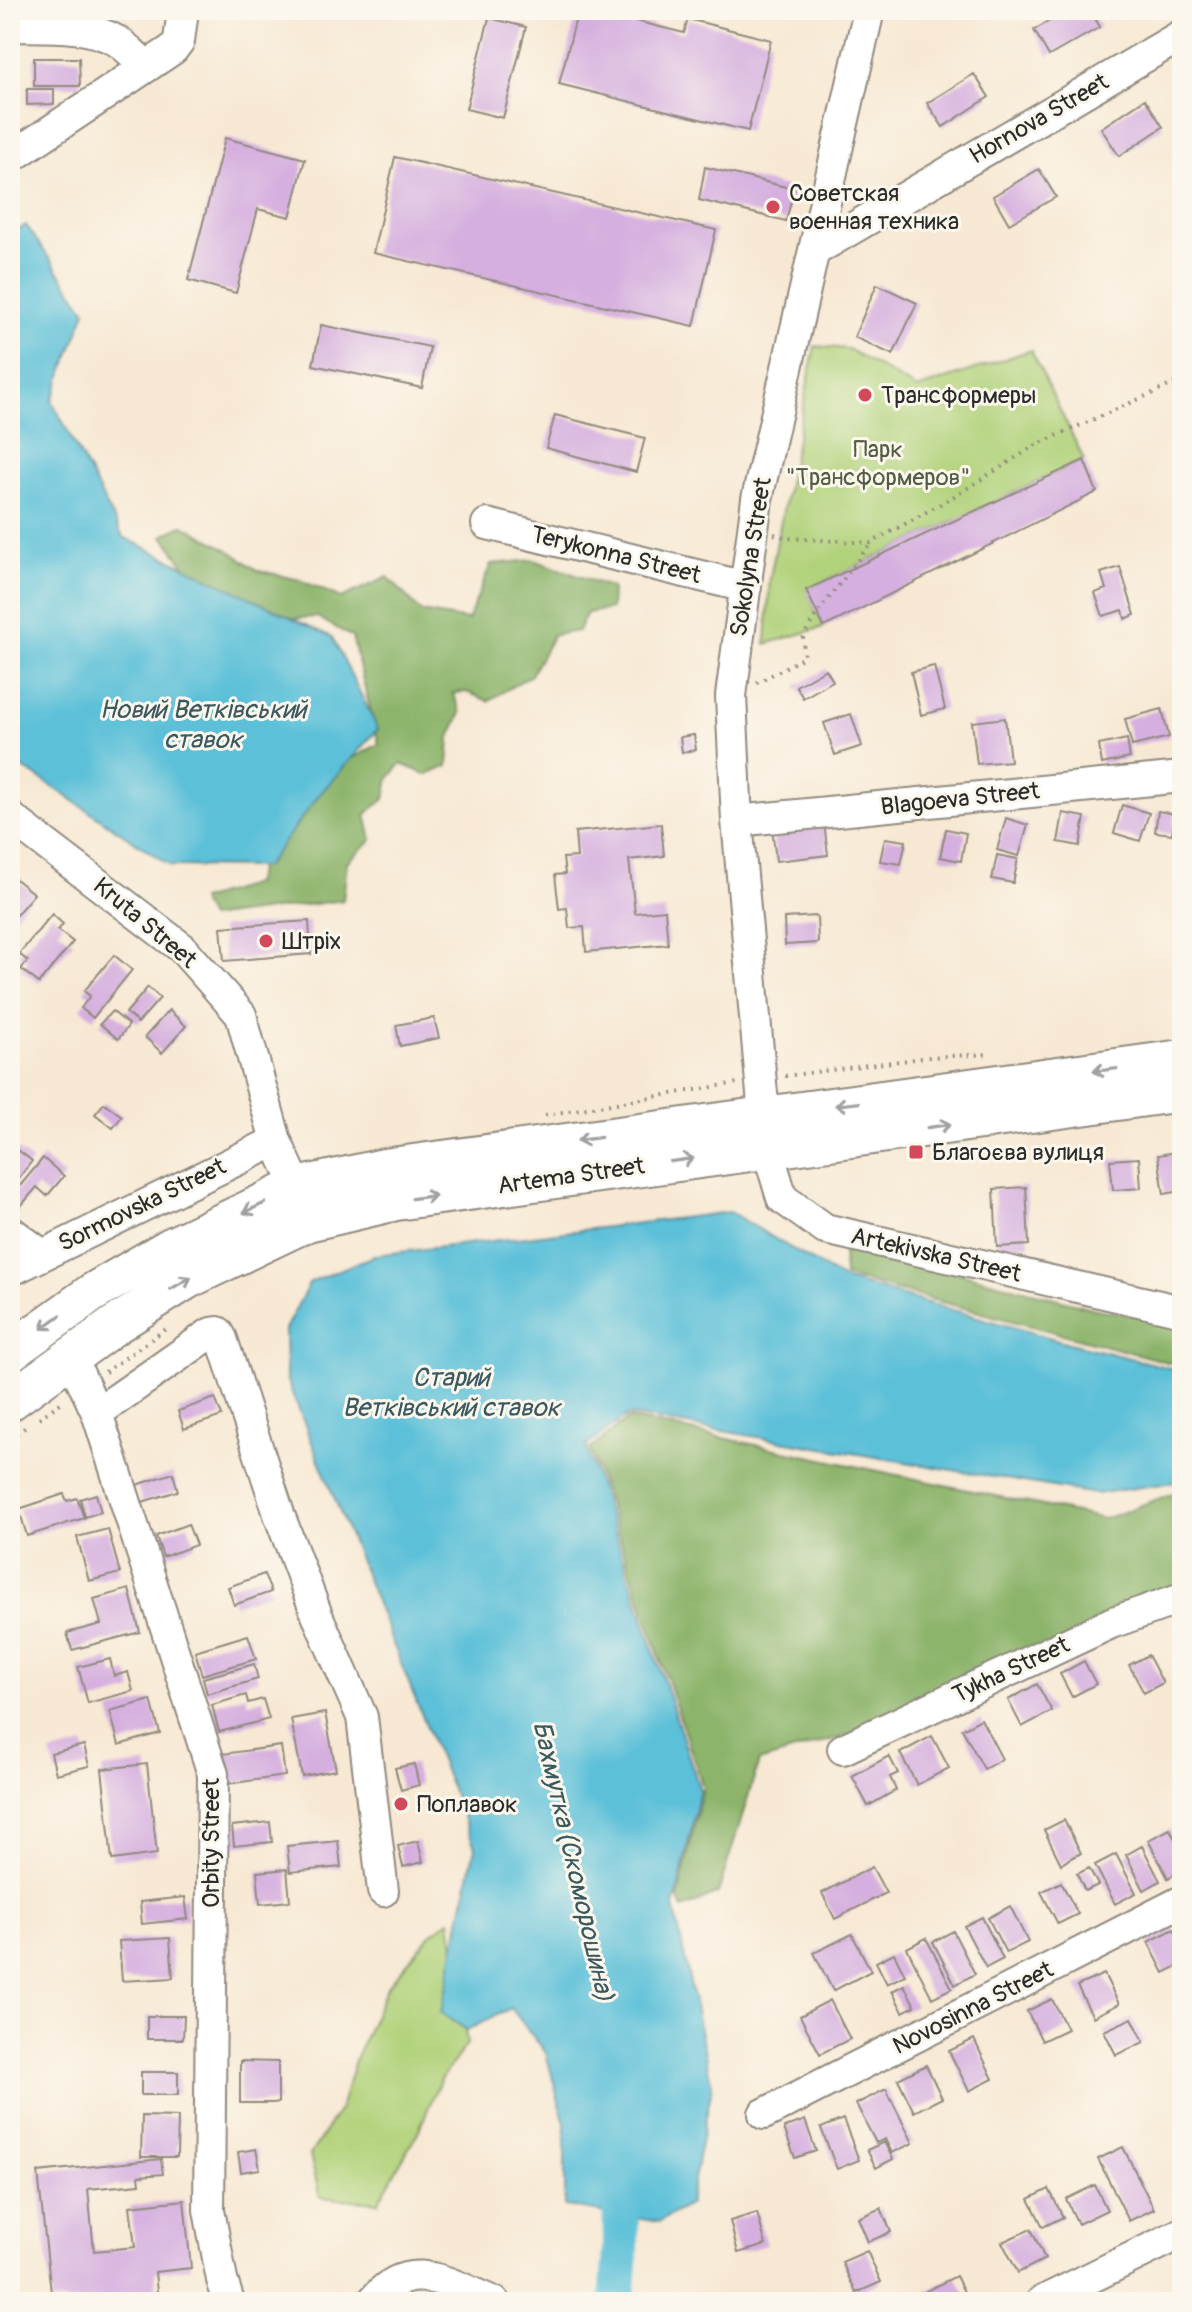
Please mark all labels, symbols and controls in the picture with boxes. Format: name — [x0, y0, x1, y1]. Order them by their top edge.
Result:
street label: Hornova Street — [964, 67, 1114, 171]
place label: Советская военная техника — [789, 179, 959, 236]
marker: Советская военная техника — [764, 198, 782, 216]
place label: Трансформеры — [881, 381, 1037, 410]
marker: Трансформеры — [856, 386, 874, 404]
park label: Парк "Трансформеров" — [786, 435, 970, 492]
street label: Sokolyna Street — [724, 475, 778, 639]
street label: Terykonna Street — [528, 520, 704, 590]
water label: Новий Ветківський ставок — [100, 694, 309, 756]
street label: Blagoeva Street — [879, 776, 1041, 822]
street label: Kruta Street — [87, 871, 203, 975]
place label: Штріх — [282, 927, 341, 956]
marker: Штріх — [257, 932, 275, 950]
one-way arrow — [1092, 1062, 1119, 1077]
one-way arrow — [834, 1096, 861, 1111]
one-way arrow — [926, 1118, 952, 1133]
one-way arrow — [577, 1132, 603, 1147]
place label: Благоєва вулиця — [932, 1138, 1104, 1167]
marker: Благоєва вулиця — [907, 1143, 925, 1161]
street label: Artema Street — [496, 1151, 647, 1201]
street label: Sormovska Street — [54, 1152, 231, 1258]
one-way arrow — [669, 1152, 694, 1167]
one-way arrow — [411, 1189, 436, 1204]
one-way arrow — [242, 1201, 266, 1216]
street label: Artekivska Street — [848, 1221, 1024, 1289]
one-way arrow — [169, 1275, 192, 1291]
one-way arrow — [41, 1314, 63, 1331]
water label: Старий Ветківський ставок — [342, 1362, 562, 1424]
street label: Tykha Street — [948, 1630, 1074, 1710]
water label: Бахмутка (Скоморошина) — [525, 1718, 621, 2004]
street label: Orbity Street — [197, 1778, 226, 1908]
place label: Поплавок — [417, 1790, 517, 1819]
marker: Поплавок — [392, 1795, 410, 1813]
street label: Novosinna Street — [888, 1955, 1058, 2061]

